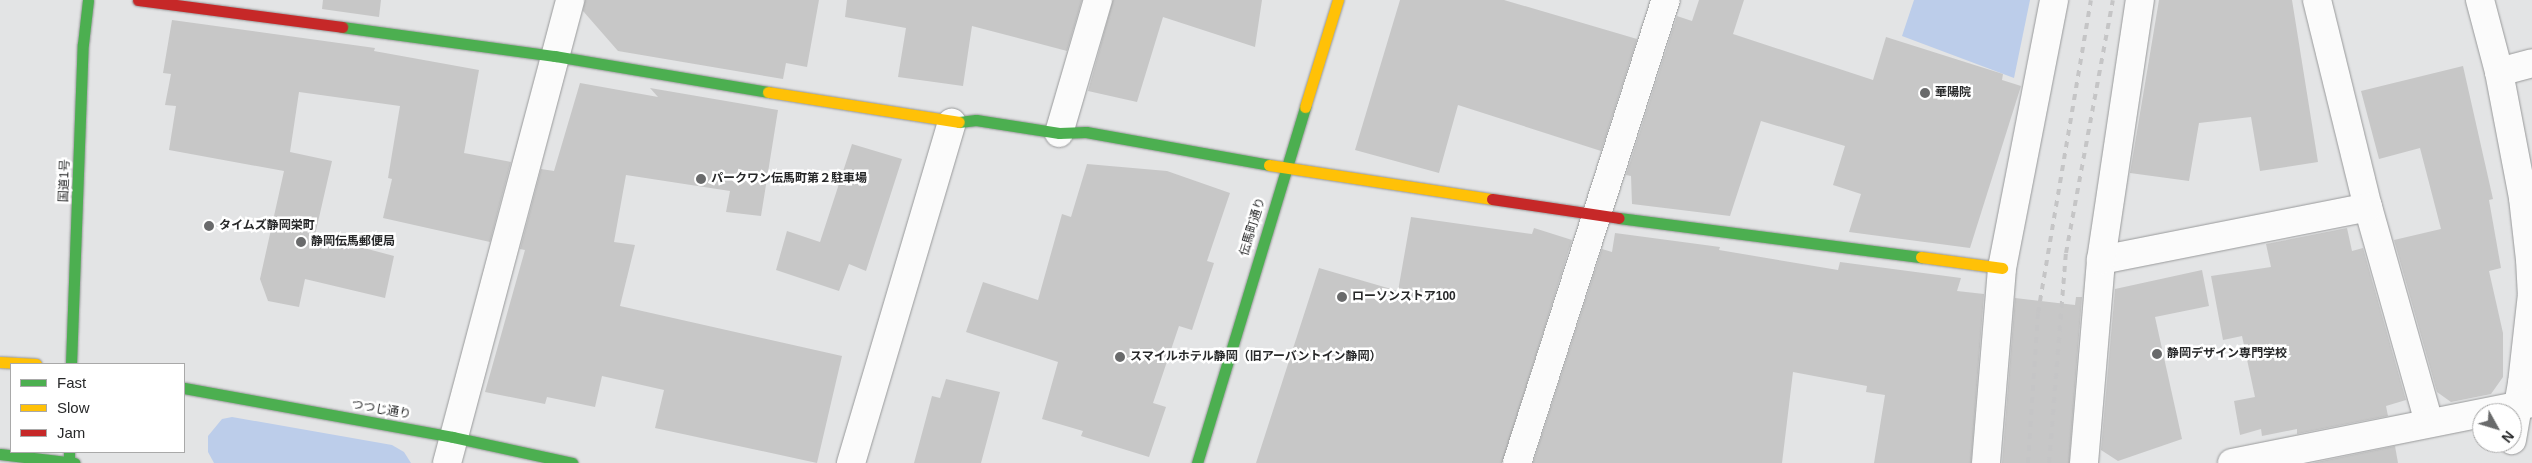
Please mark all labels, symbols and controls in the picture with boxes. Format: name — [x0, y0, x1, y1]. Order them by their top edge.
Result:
place label: 華陽院 — [1935, 86, 1971, 100]
marker: 華陽院 — [1919, 87, 1931, 99]
street label: 国道1号 — [57, 159, 73, 203]
place label: パークワン伝馬町第２駐車場 — [711, 172, 867, 186]
marker: パークワン伝馬町第２駐車場 — [695, 173, 707, 185]
street label: 伝馬町通り — [1237, 196, 1269, 258]
place label: タイムズ静岡栄町 — [219, 219, 315, 233]
marker: タイムズ静岡栄町 — [203, 220, 215, 232]
place label: 静岡伝馬郵便局 — [311, 235, 395, 249]
marker: 静岡伝馬郵便局 — [295, 236, 307, 248]
place label: ローソンストア100 — [1352, 290, 1456, 304]
marker: ローソンストア100 — [1336, 291, 1348, 303]
place label: 静岡デザイン専門学校 — [2167, 347, 2287, 361]
marker: 静岡デザイン専門学校 — [2151, 348, 2163, 360]
place label: スマイルホテル静岡（旧アーバントイン静岡） — [1130, 350, 1381, 364]
marker: スマイルホテル静岡（旧アーバントイン静岡） — [1114, 351, 1126, 363]
legend — [10, 363, 185, 453]
text: Fast — [57, 374, 86, 391]
street label: つつじ通り — [350, 398, 412, 422]
text: Slow — [57, 399, 90, 416]
north arrow — [2472, 403, 2522, 453]
text: Jam — [57, 424, 85, 441]
text: N — [2498, 428, 2517, 446]

